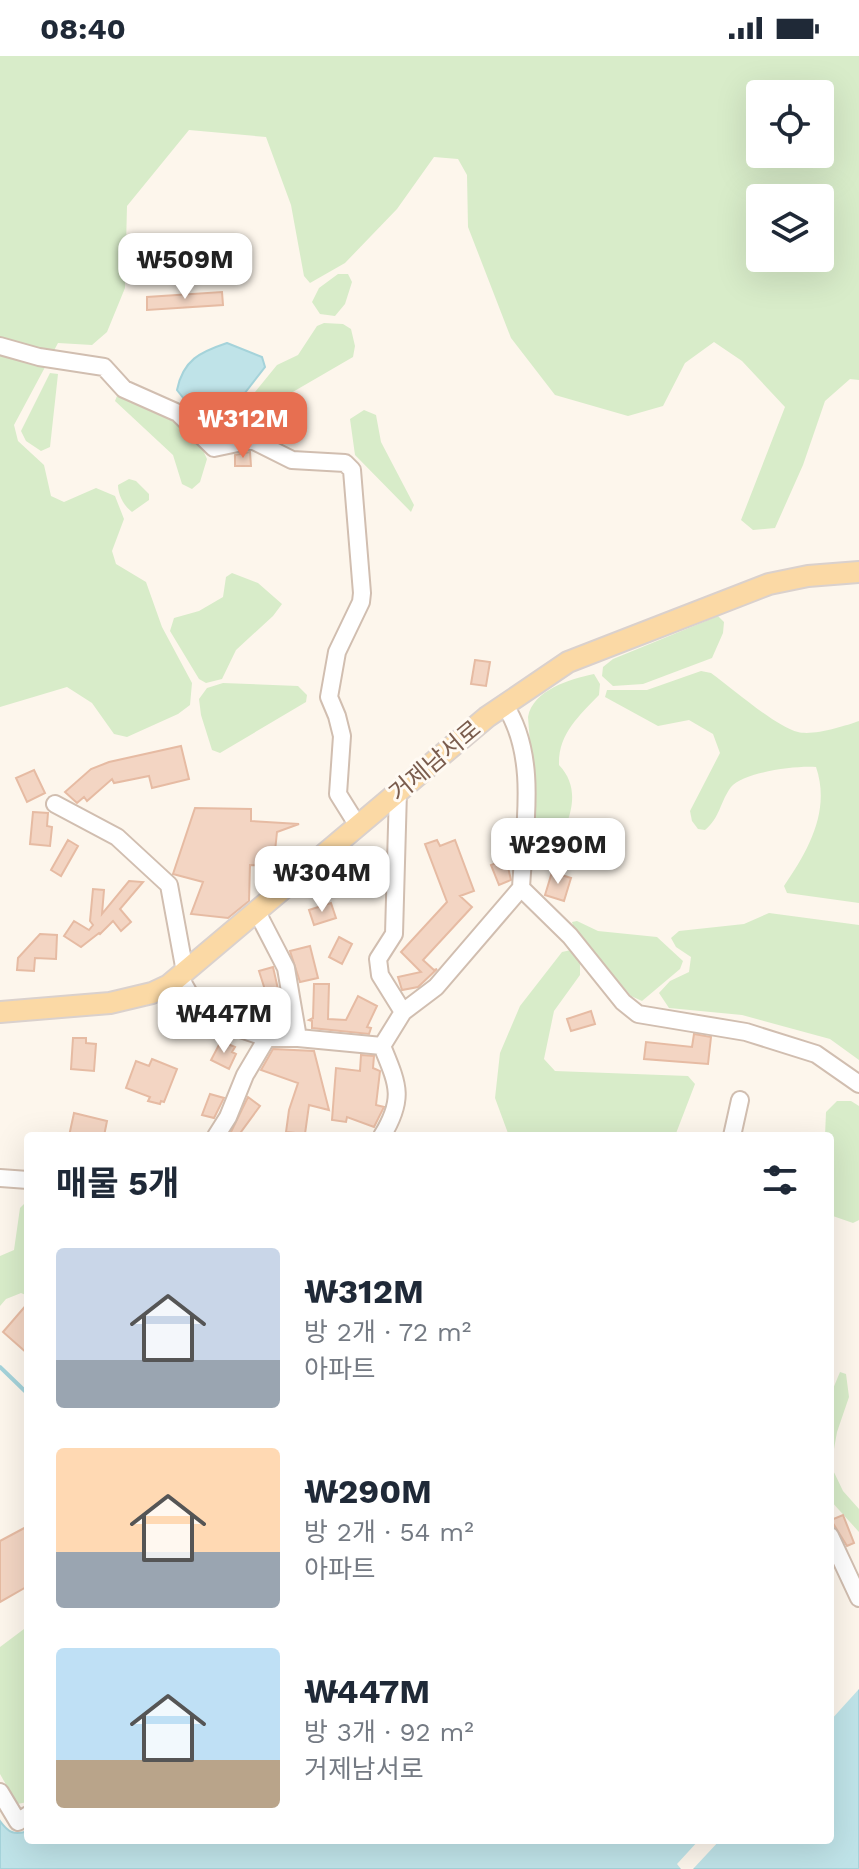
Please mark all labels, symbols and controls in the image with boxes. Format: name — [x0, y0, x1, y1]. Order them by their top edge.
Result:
text: 08:40 — [40, 11, 126, 46]
map controls — [746, 80, 834, 272]
button: locate — [746, 80, 834, 168]
button: layers — [746, 184, 834, 272]
pin: ₩509M — [129, 233, 241, 301]
text: ₩509M — [136, 244, 234, 274]
pin: ₩312M — [187, 392, 299, 460]
text: ₩312M — [197, 403, 289, 433]
street label: 거제남서로 — [384, 715, 486, 807]
pin: ₩290M — [502, 818, 614, 886]
text: ₩290M — [509, 829, 607, 859]
pin: ₩304M — [266, 846, 378, 914]
text: ₩304M — [273, 857, 371, 887]
pin: ₩447M — [168, 987, 280, 1055]
text: ₩447M — [176, 998, 272, 1028]
icon: filters — [758, 1158, 802, 1202]
text: 매물 5개 — [56, 1163, 179, 1203]
text: ₩312M — [304, 1271, 424, 1311]
icon: home — [120, 1280, 216, 1376]
text: 방 2개 · 72 m² — [304, 1317, 471, 1347]
text: 아파트 — [304, 1354, 376, 1384]
text: ₩290M — [304, 1471, 432, 1511]
icon: home — [120, 1480, 216, 1576]
text: 방 2개 · 54 m² — [304, 1517, 474, 1547]
text: 아파트 — [304, 1554, 376, 1584]
text: ₩447M — [304, 1671, 430, 1711]
icon: home — [120, 1680, 216, 1776]
text: 방 3개 · 92 m² — [304, 1717, 474, 1747]
text: 거제남서로 — [304, 1754, 424, 1784]

